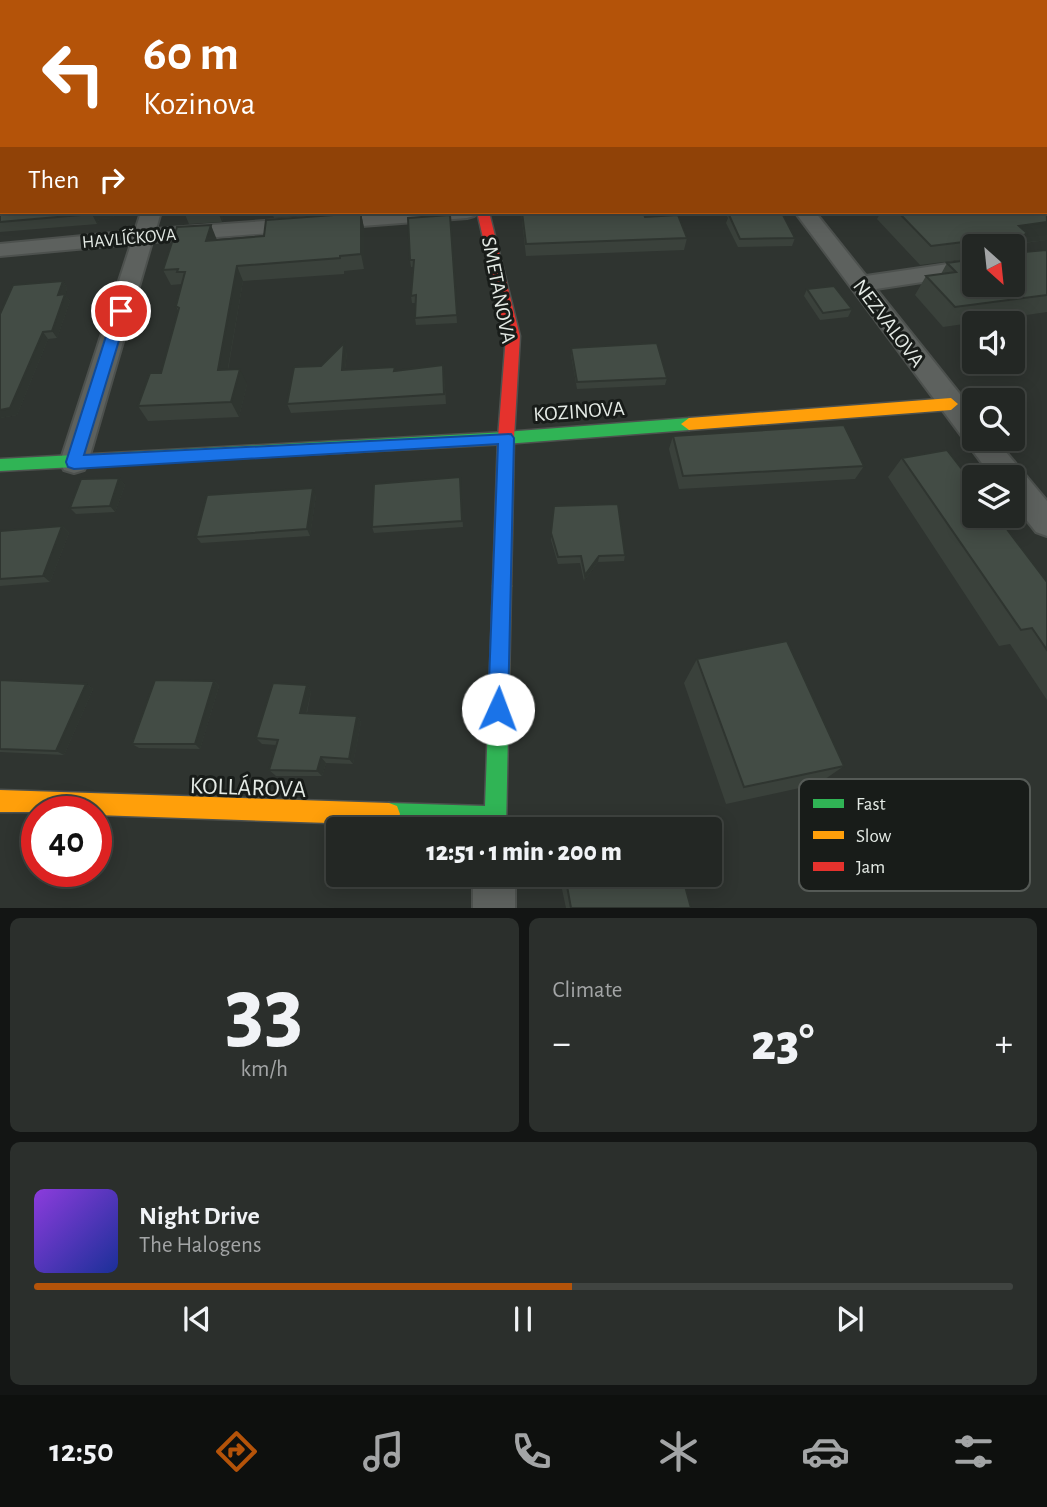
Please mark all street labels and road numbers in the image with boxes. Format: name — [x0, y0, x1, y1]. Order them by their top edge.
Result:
street label: HAVLÍČKOVA — [81, 223, 178, 252]
street label: SMETANOVA — [478, 235, 519, 345]
street label: NEZVALOVA — [849, 276, 928, 371]
street label: KOZINOVA — [533, 398, 625, 425]
street label: KOLLÁROVA — [189, 772, 307, 802]

